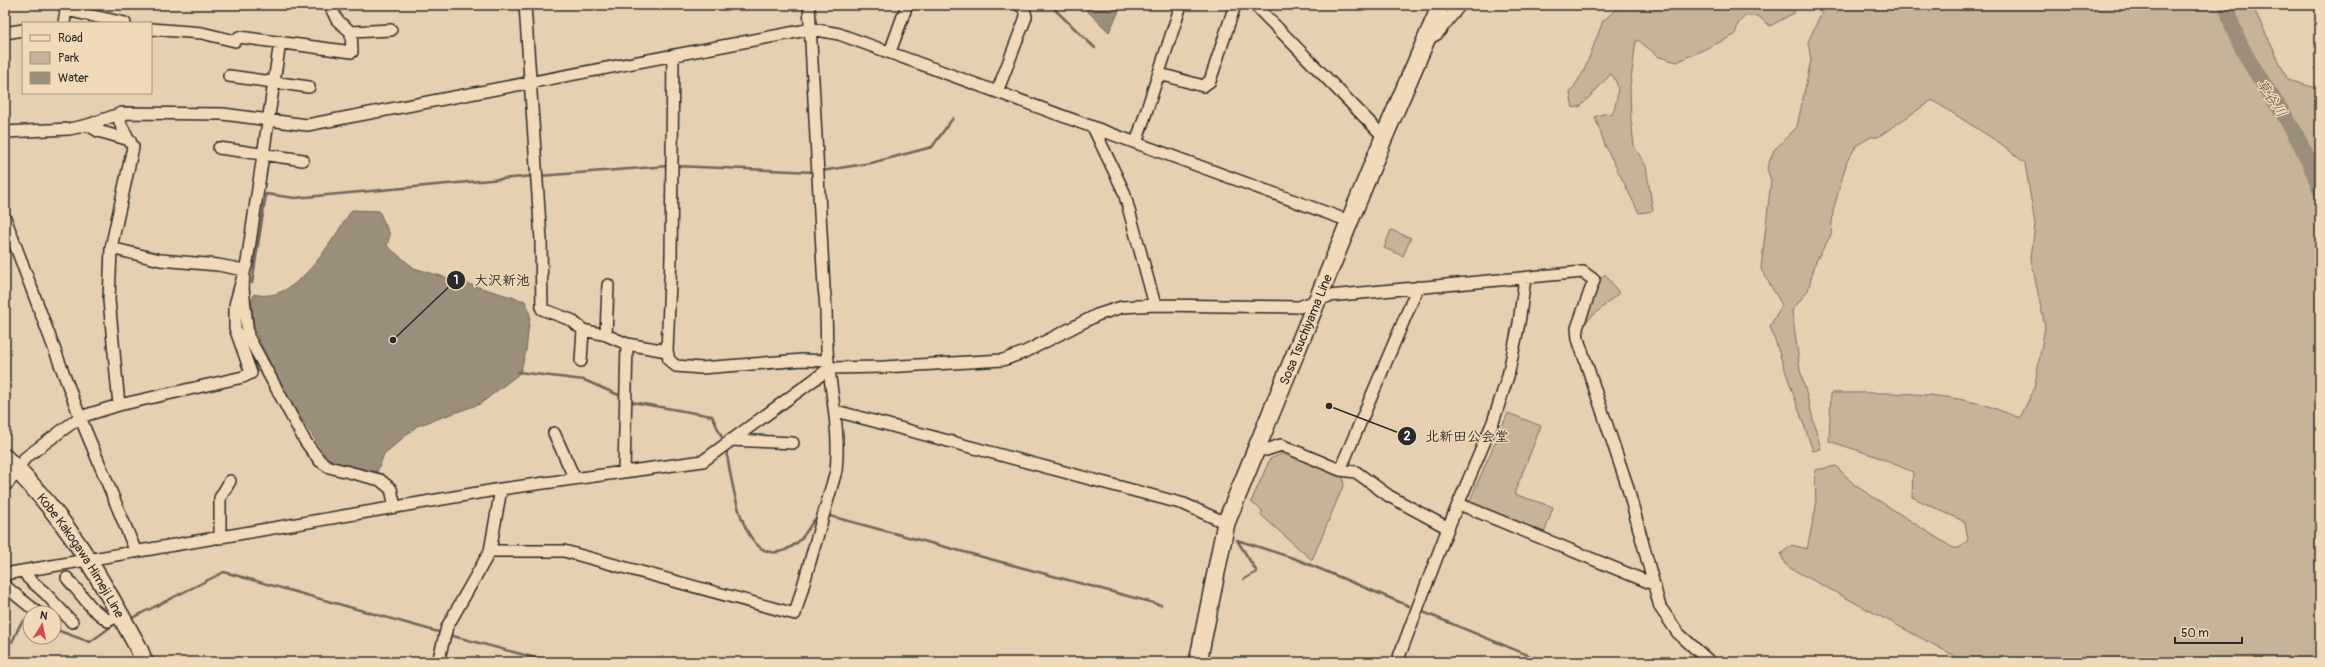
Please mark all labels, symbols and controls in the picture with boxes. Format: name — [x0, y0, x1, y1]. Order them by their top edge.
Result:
legend — [22, 22, 152, 94]
text: Road — [58, 31, 83, 46]
text: Park — [58, 51, 79, 66]
text: Water — [58, 71, 89, 86]
water label: 草谷川 — [2253, 76, 2290, 121]
callout: 大沢新池 — [446, 267, 538, 293]
street label: Sosa Tsuchiyama Line — [1276, 271, 1336, 388]
text: 大沢新池 — [474, 272, 530, 289]
text: 1 — [454, 273, 458, 288]
callout: 北新田公会堂 — [1397, 423, 1517, 449]
text: 北新田公会堂 — [1425, 428, 1509, 445]
text: 2 — [1404, 429, 1411, 444]
street label: Kobe Kakogawa Himeji Line — [33, 490, 128, 621]
north arrow — [22, 605, 62, 645]
text: N — [39, 609, 49, 623]
scale bar — [2175, 619, 2242, 645]
text: 50 m — [2181, 626, 2209, 641]

